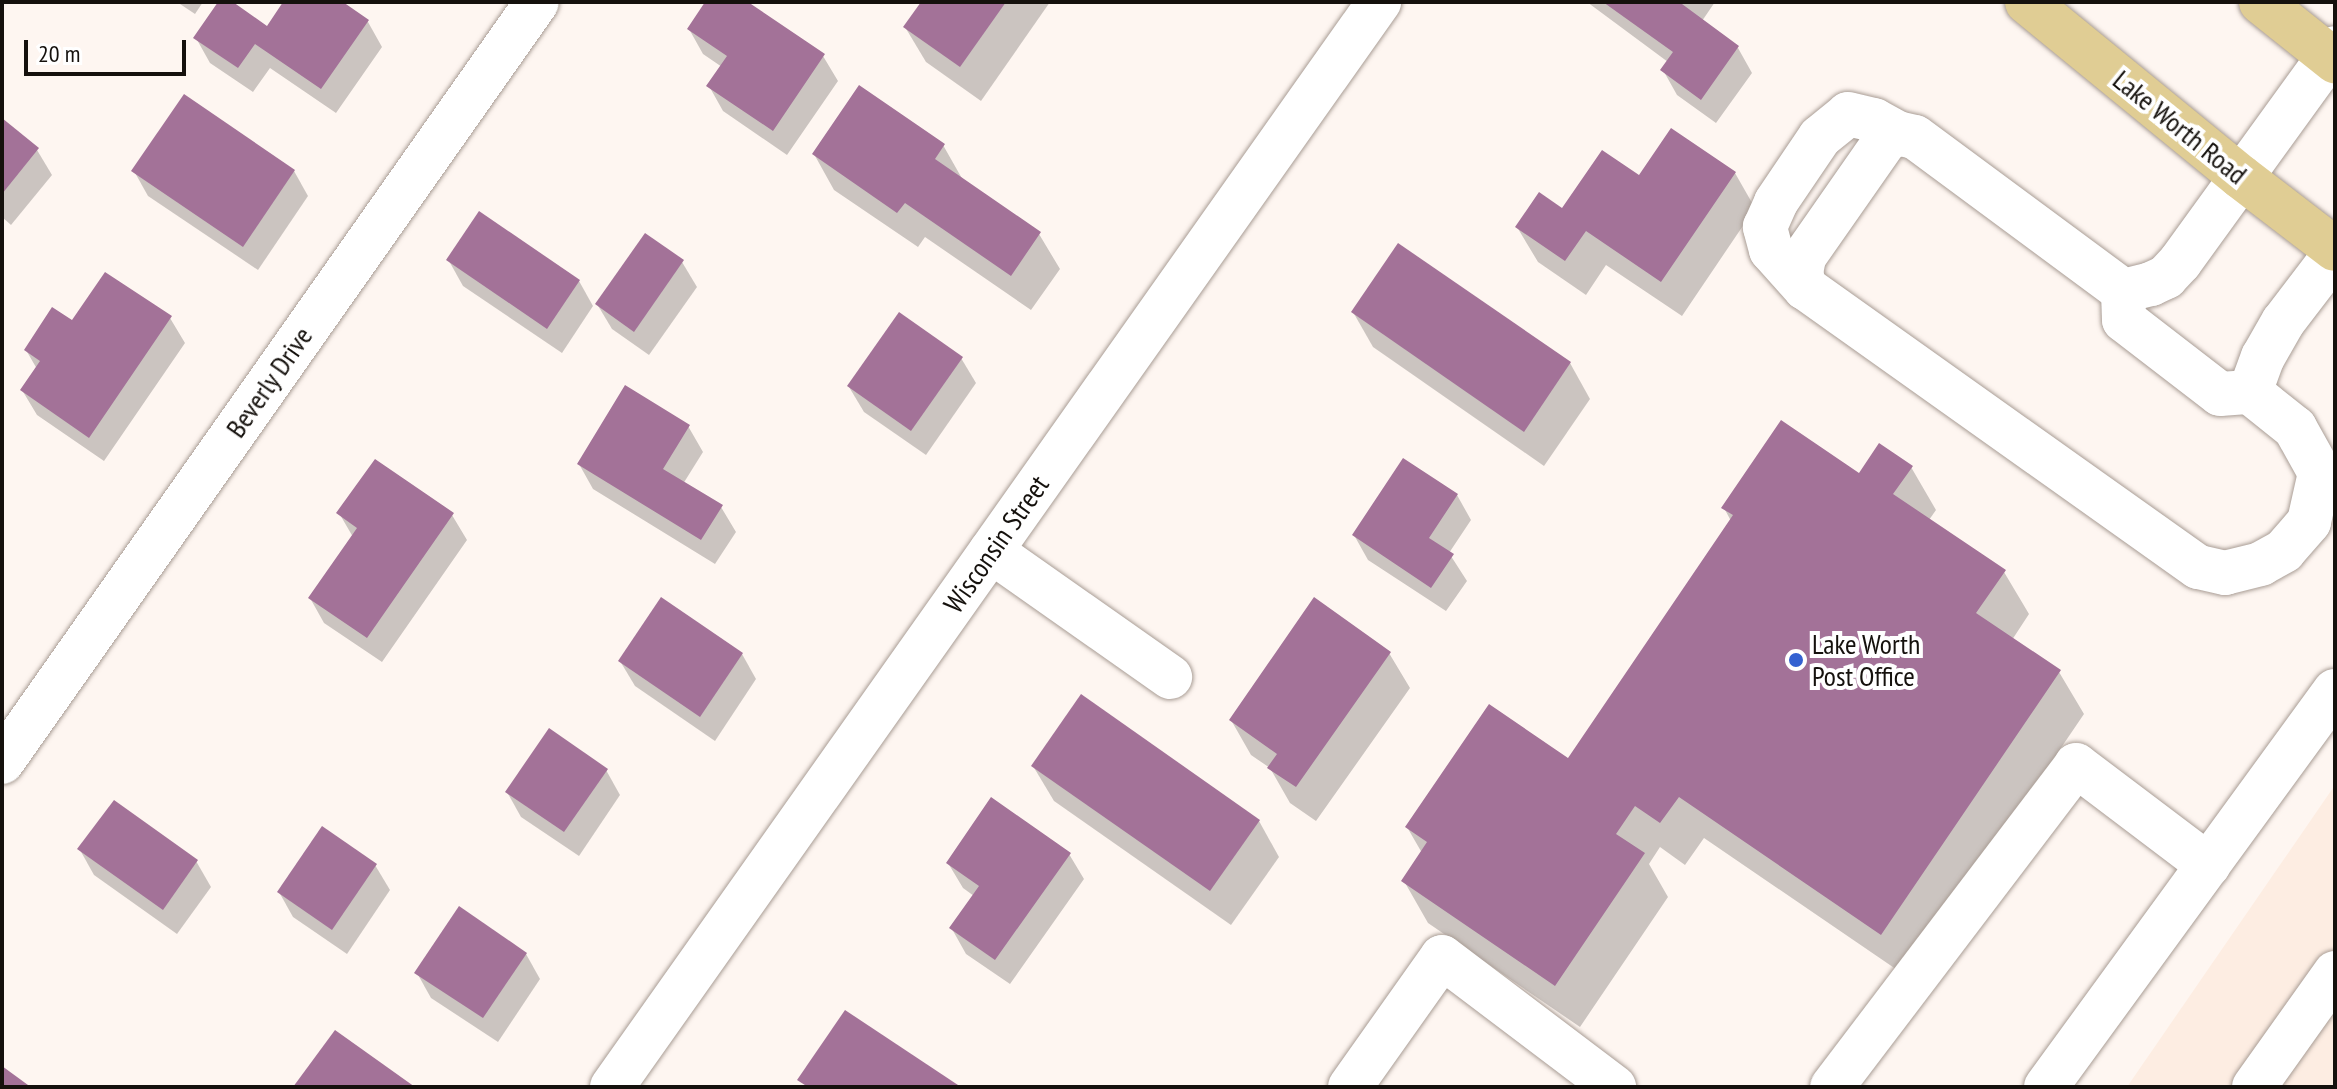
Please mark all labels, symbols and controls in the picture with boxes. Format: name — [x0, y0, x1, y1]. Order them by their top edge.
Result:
scale bar — [28, 24, 190, 74]
text: 20 m — [38, 38, 80, 69]
street label: Lake Worth Road — [2106, 63, 2254, 191]
street label: Beverly Drive — [218, 320, 320, 444]
street label: Wisconsin Street — [936, 469, 1056, 619]
place label: Lake Worth Post Office — [1812, 627, 1921, 693]
marker: Lake Worth Post Office — [1787, 651, 1805, 669]

